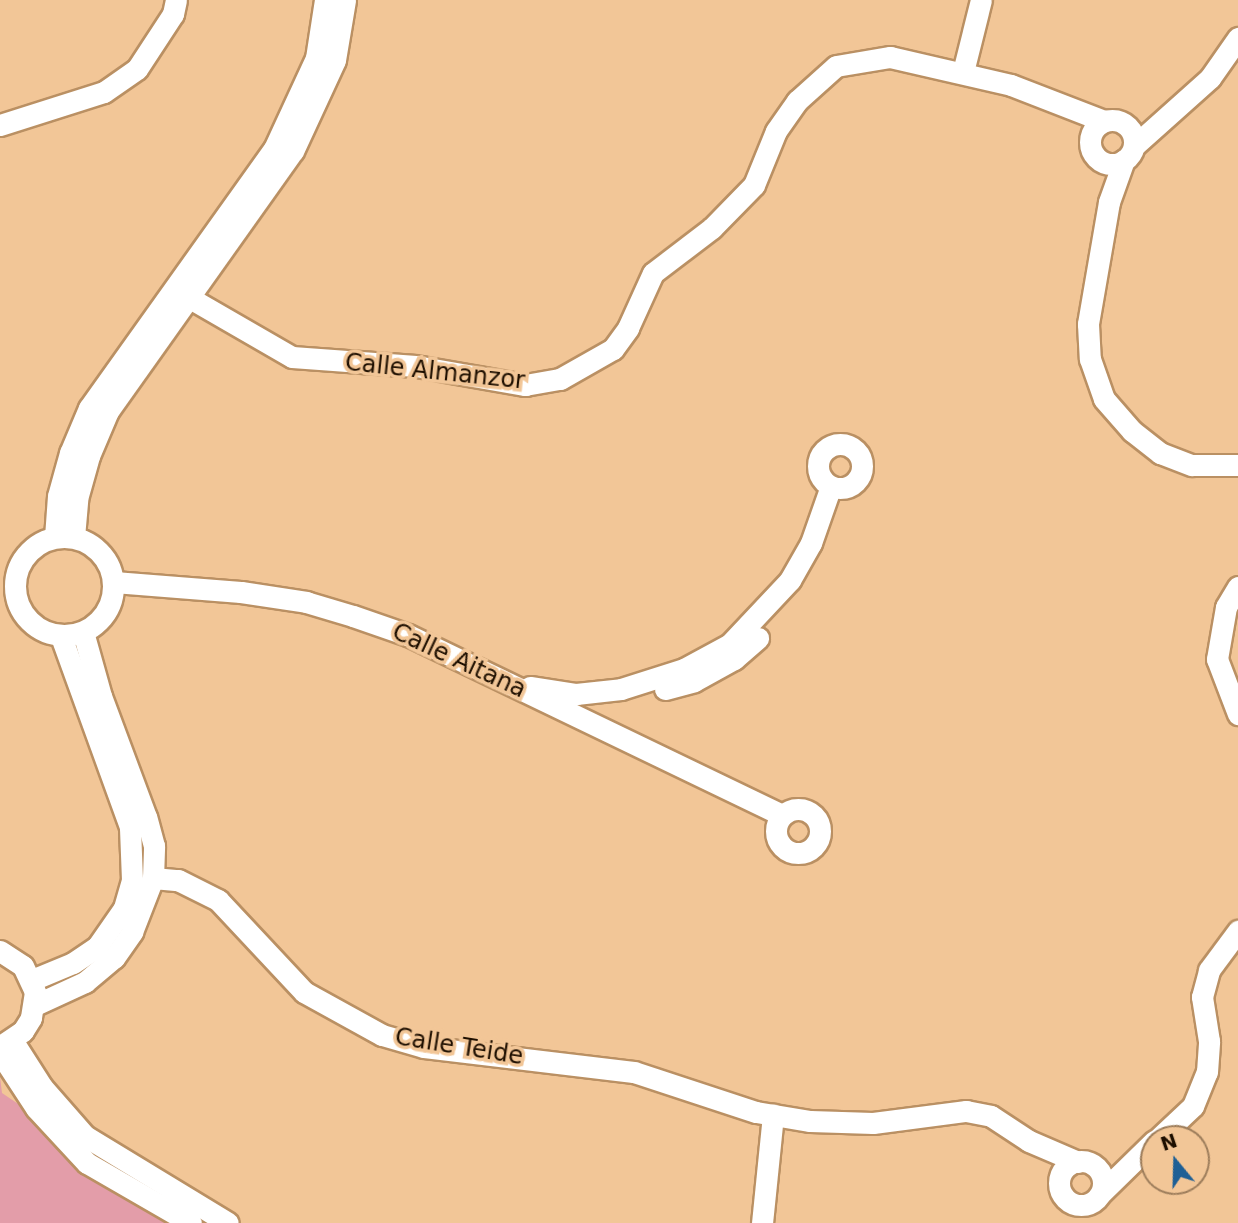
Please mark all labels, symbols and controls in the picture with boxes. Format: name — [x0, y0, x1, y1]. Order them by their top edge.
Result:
street label: Calle Almanzor — [344, 348, 526, 396]
street label: Calle Aitana — [388, 617, 530, 705]
street label: Calle Teide — [393, 1023, 525, 1071]
north arrow — [1140, 1125, 1210, 1195]
text: N — [1158, 1129, 1180, 1155]

